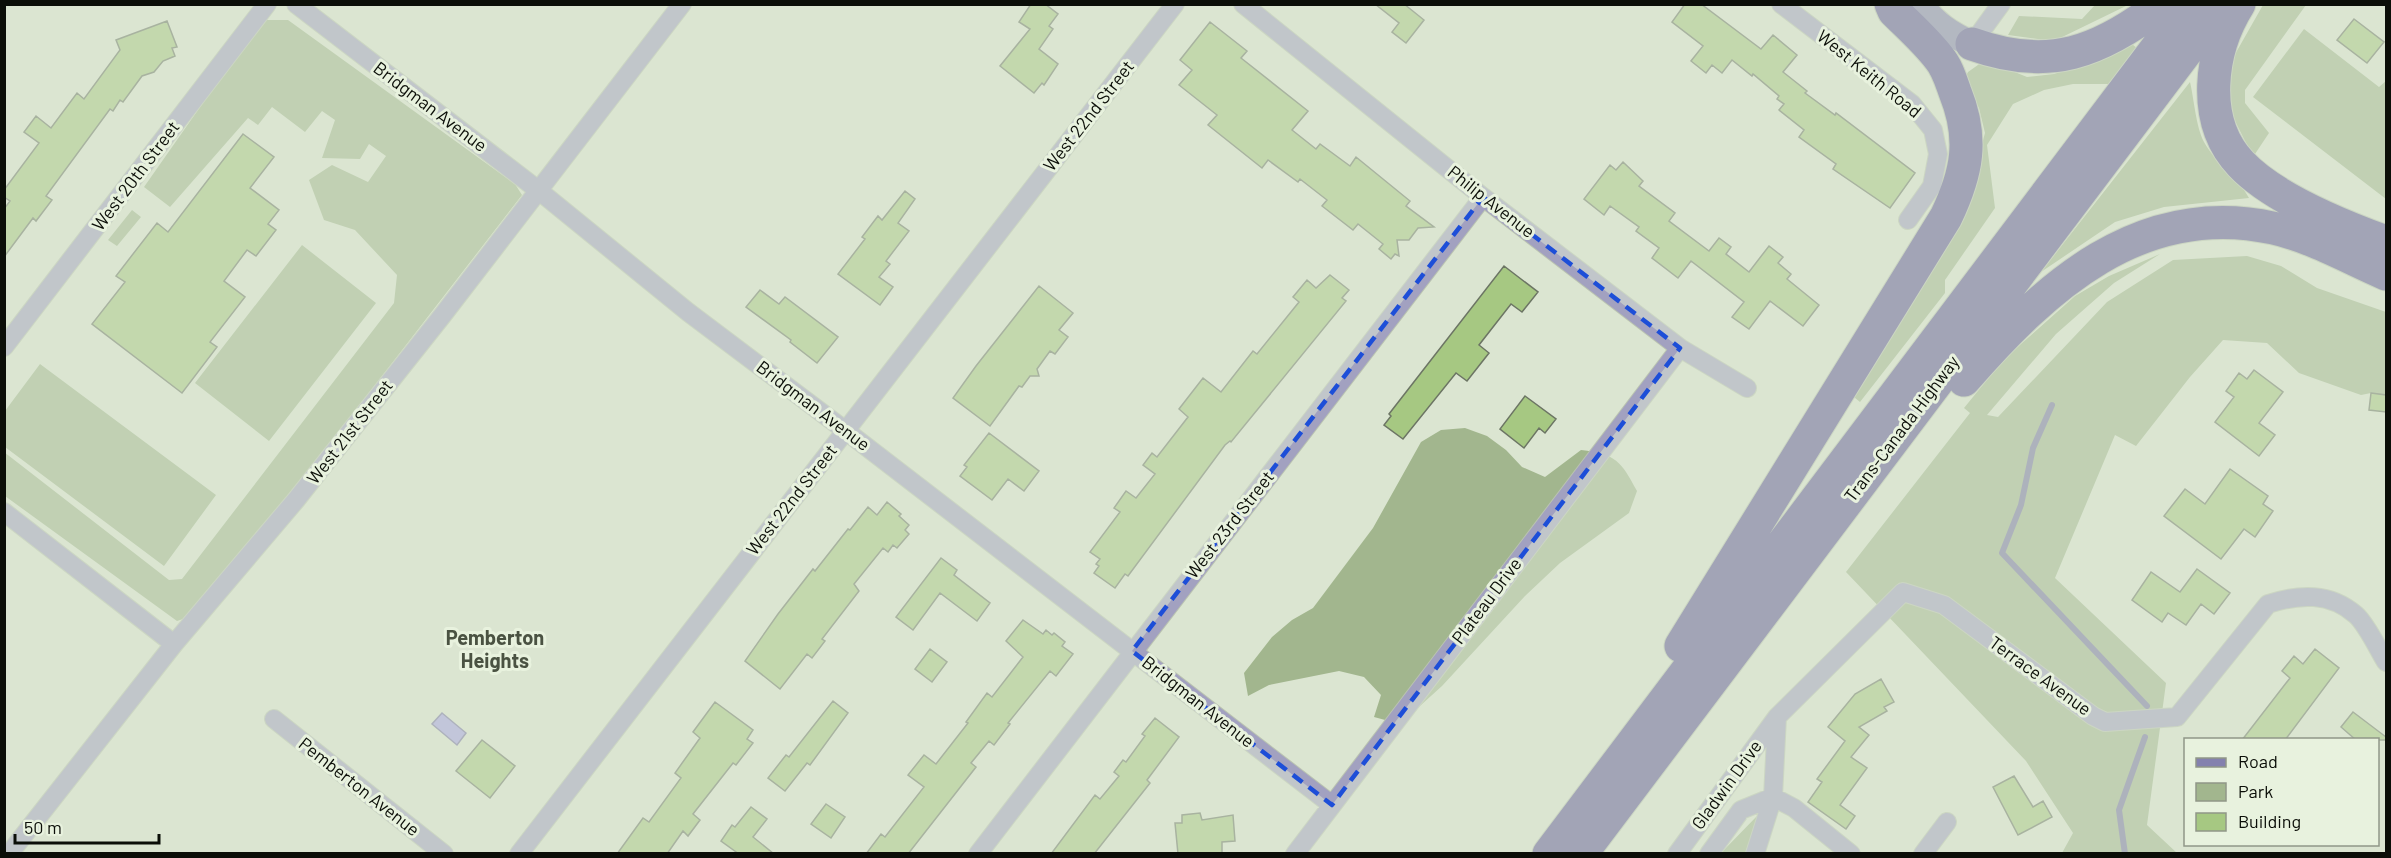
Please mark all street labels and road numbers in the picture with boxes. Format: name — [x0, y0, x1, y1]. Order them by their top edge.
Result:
street label: West Keith Road — [1813, 24, 1926, 122]
street label: Bridgman Avenue — [369, 56, 492, 156]
street label: West 22nd Street — [1038, 56, 1138, 175]
street label: West 20th Street — [87, 116, 184, 235]
street label: Philip Avenue — [1444, 160, 1540, 242]
street label: Trans-Canada Highway — [1839, 351, 1963, 506]
street label: Bridgman Avenue — [752, 355, 875, 455]
street label: West 21st Street — [302, 375, 397, 488]
street label: West 22nd Street — [741, 440, 841, 559]
street label: West 23rd Street — [1180, 466, 1278, 583]
street label: Plateau Drive — [1447, 553, 1526, 648]
street label: Terrace Avenue — [1985, 631, 2096, 720]
street label: Bridgman Avenue — [1138, 651, 1259, 752]
street label: Pemberton Avenue — [295, 732, 425, 840]
street label: Gladwin Drive — [1686, 735, 1766, 833]

